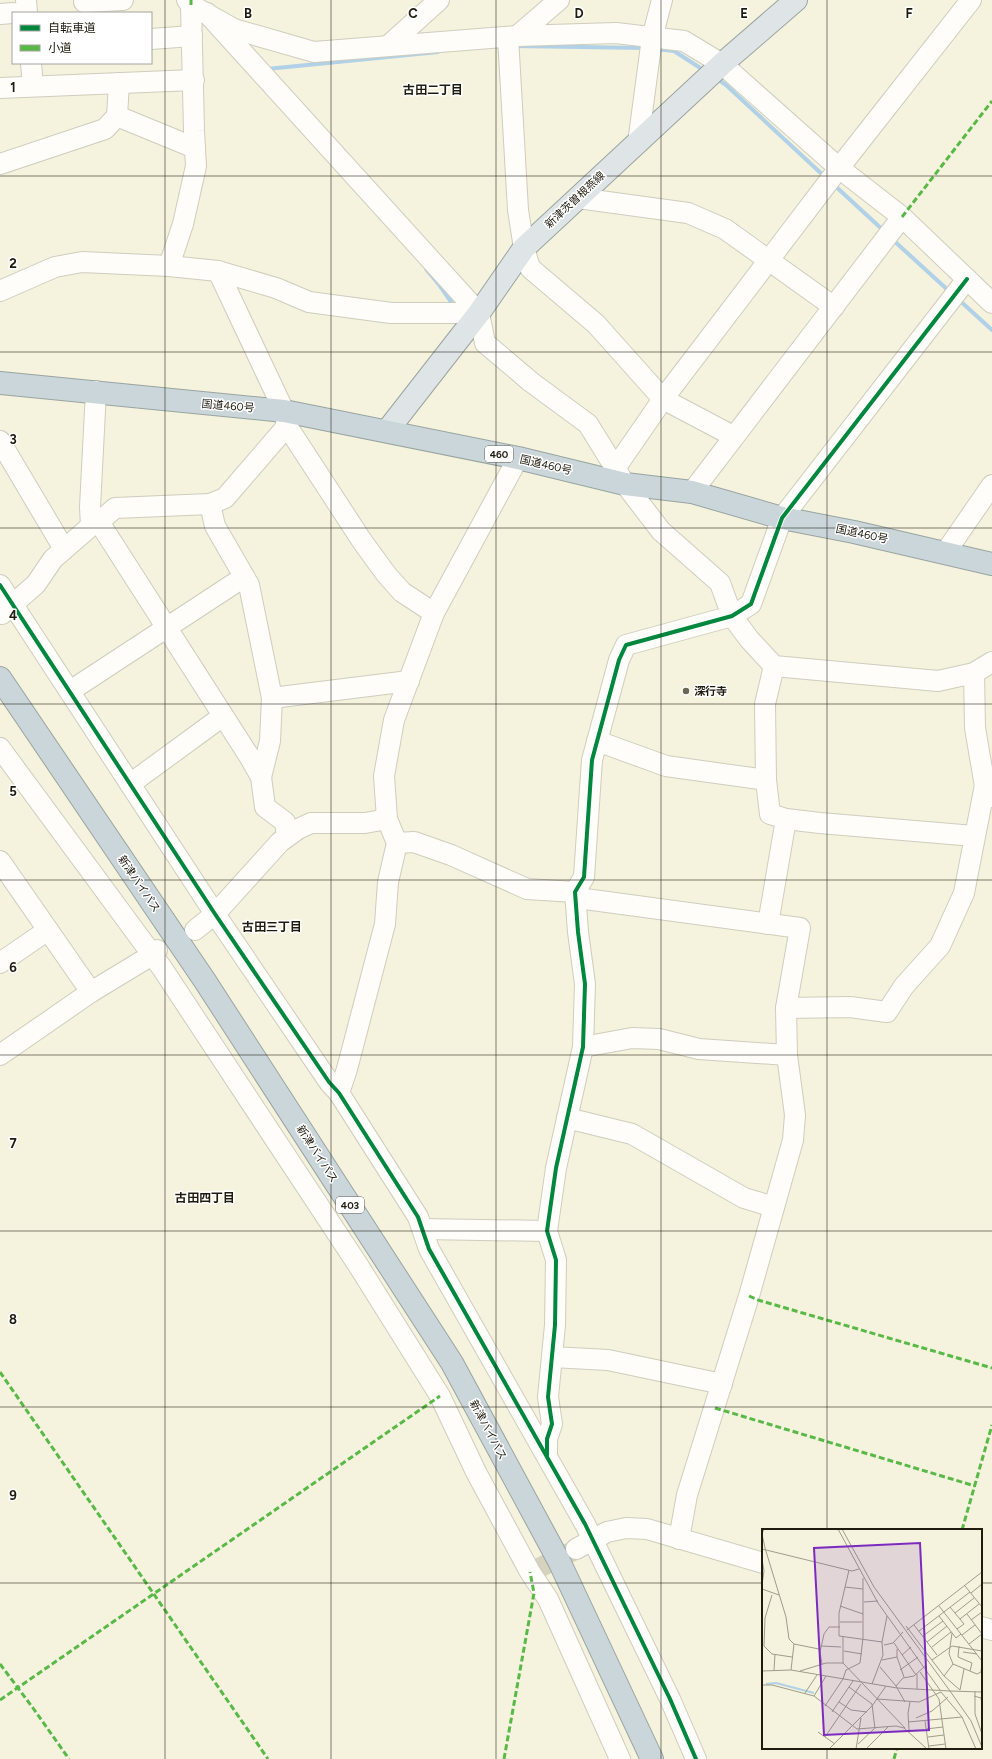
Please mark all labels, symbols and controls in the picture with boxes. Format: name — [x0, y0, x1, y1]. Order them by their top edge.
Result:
text: B — [244, 6, 252, 21]
text: C — [408, 6, 418, 21]
text: D — [574, 6, 584, 21]
text: E — [740, 6, 748, 21]
text: F — [905, 6, 913, 21]
legend — [12, 12, 152, 64]
text: 自転車道 — [48, 21, 96, 35]
text: 小道 — [48, 41, 72, 55]
text: 1 — [10, 80, 16, 95]
district label: 古田二丁目 — [403, 83, 463, 97]
street label: 新津茨曽根燕線 — [542, 169, 608, 231]
text: 2 — [9, 256, 17, 271]
street label: 国道460号 — [201, 397, 255, 415]
text: 3 — [9, 432, 17, 447]
road number: 460 — [485, 446, 513, 462]
street label: 国道460号 — [519, 453, 573, 477]
street label: 国道460号 — [835, 522, 889, 546]
text: 4 — [9, 608, 17, 623]
place label: 深行寺 — [694, 685, 727, 698]
marker: 深行寺 — [681, 686, 691, 696]
text: 5 — [9, 784, 17, 799]
street label: 新津バイパス — [115, 853, 163, 915]
district label: 古田三丁目 — [242, 920, 302, 934]
text: 6 — [9, 960, 17, 975]
street label: 新津バイパス — [294, 1123, 340, 1185]
text: 7 — [9, 1136, 17, 1151]
district label: 古田四丁目 — [175, 1191, 235, 1205]
road number: 403 — [336, 1197, 364, 1213]
text: 8 — [9, 1312, 17, 1327]
street label: 新津バイパス — [467, 1398, 509, 1462]
text: 9 — [9, 1488, 17, 1503]
inset map — [762, 1529, 982, 1749]

